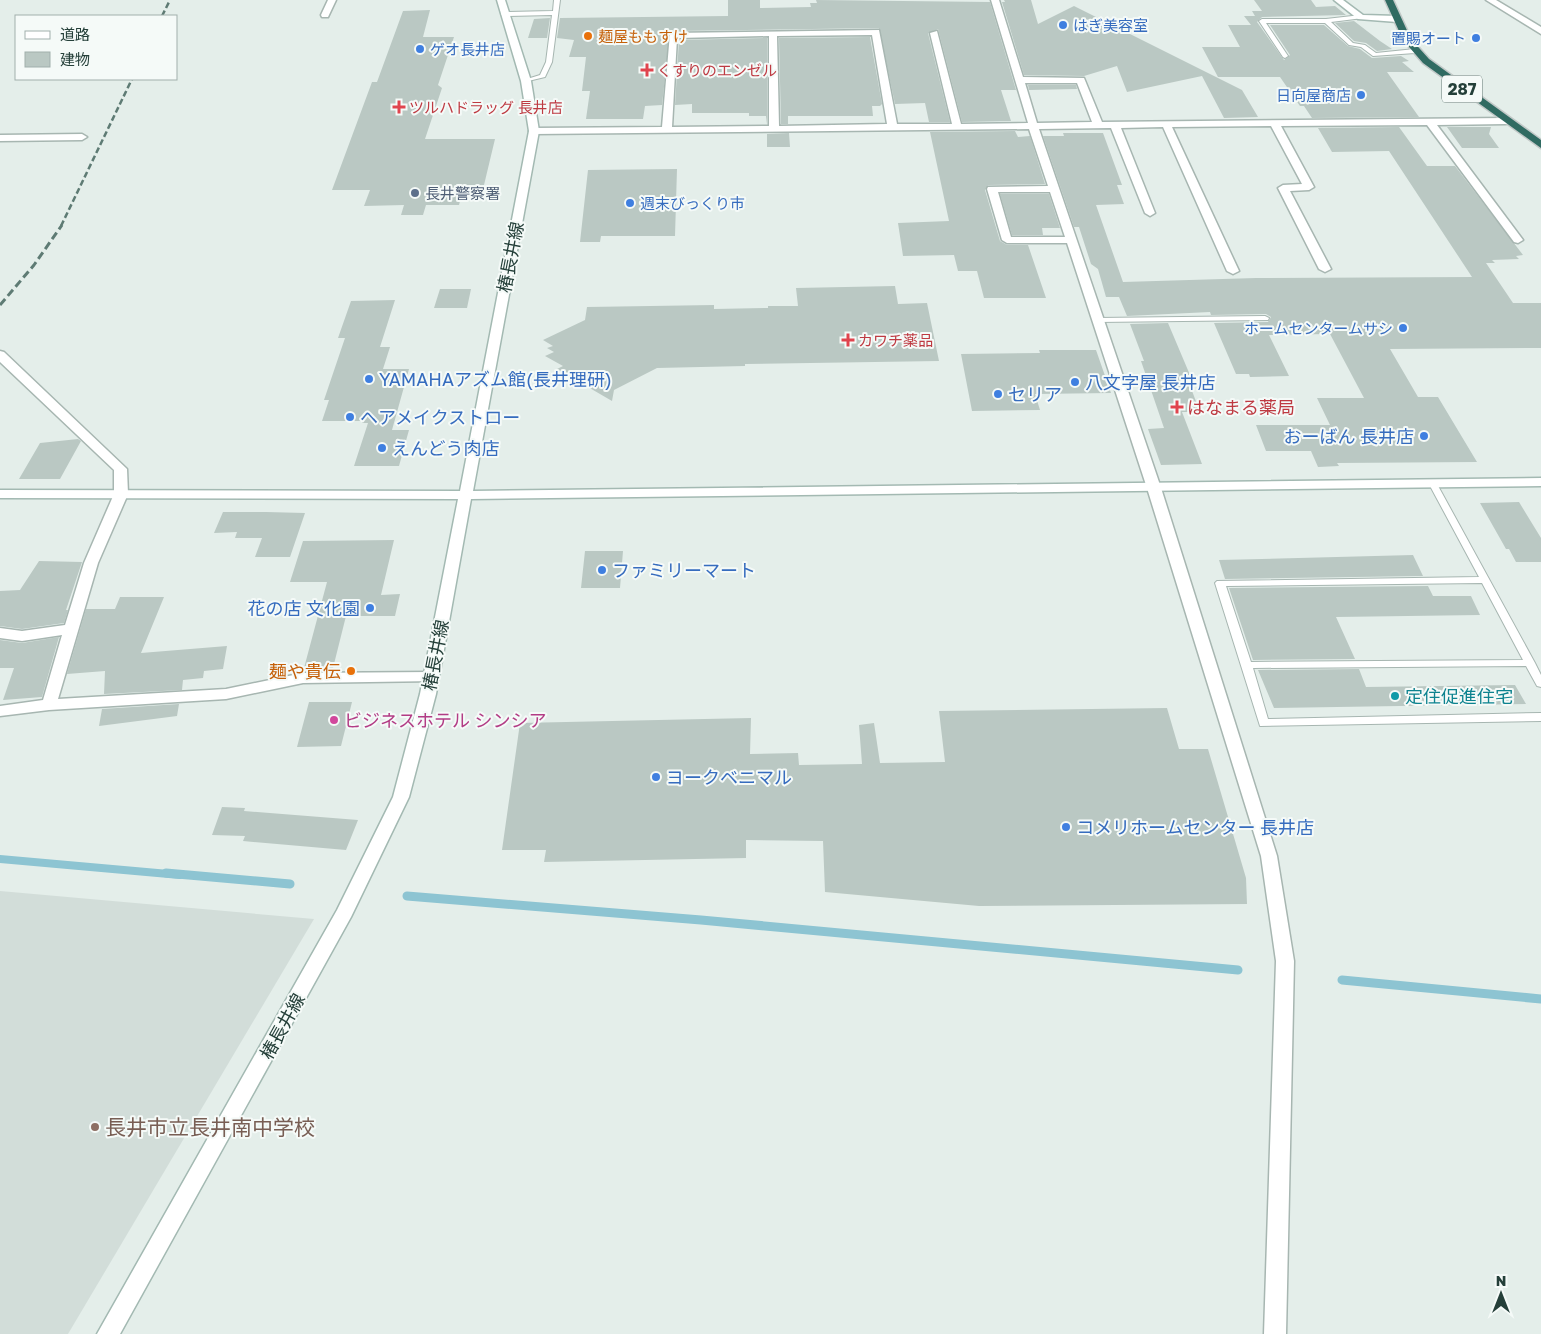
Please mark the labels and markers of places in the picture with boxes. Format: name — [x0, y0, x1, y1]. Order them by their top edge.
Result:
place label: はぎ美容室 — [1073, 16, 1148, 34]
marker: はぎ美容室 — [1057, 19, 1069, 31]
place label: 麺屋ももすけ — [598, 27, 688, 45]
place label: 置賜オート — [1391, 29, 1466, 47]
marker: 麺屋ももすけ — [582, 30, 594, 42]
marker: 置賜オート — [1470, 32, 1482, 44]
place label: ゲオ長井店 — [430, 40, 505, 58]
marker: ゲオ長井店 — [414, 43, 426, 55]
place label: くすりのエンゼル — [657, 61, 777, 79]
marker: くすりのエンゼル — [641, 64, 653, 76]
place label: 日向屋商店 — [1276, 86, 1351, 104]
marker: 日向屋商店 — [1355, 89, 1367, 101]
place label: ツルハドラッグ 長井店 — [409, 98, 563, 116]
marker: ツルハドラッグ 長井店 — [393, 101, 405, 113]
place label: 長井警察署 — [425, 184, 500, 202]
marker: 長井警察署 — [409, 187, 421, 199]
place label: 週末びっくり市 — [640, 194, 745, 212]
marker: 週末びっくり市 — [624, 197, 636, 209]
place label: ホームセンタームサシ — [1244, 319, 1393, 337]
marker: ホームセンタームサシ — [1397, 322, 1409, 334]
place label: カワチ薬品 — [858, 331, 933, 349]
marker: カワチ薬品 — [842, 334, 854, 346]
place label: YAMAHAアズム館(長井理研) — [379, 368, 612, 390]
place label: 八文字屋 長井店 — [1085, 371, 1216, 393]
marker: YAMAHAアズム館(長井理研) — [363, 373, 375, 385]
marker: 八文字屋 長井店 — [1069, 376, 1081, 388]
place label: セリア — [1008, 383, 1062, 405]
marker: セリア — [992, 388, 1004, 400]
place label: はなまる薬局 — [1187, 396, 1295, 418]
marker: はなまる薬局 — [1171, 401, 1183, 413]
place label: ヘアメイクストロー — [360, 406, 520, 428]
marker: ヘアメイクストロー — [344, 411, 356, 423]
place label: おーばん 長井店 — [1284, 425, 1414, 447]
marker: おーばん 長井店 — [1418, 430, 1430, 442]
place label: えんどう肉店 — [392, 437, 499, 459]
marker: えんどう肉店 — [376, 442, 388, 454]
place label: ファミリーマート — [612, 559, 756, 581]
marker: ファミリーマート — [596, 564, 608, 576]
place label: 花の店 文化園 — [248, 597, 360, 619]
marker: 花の店 文化園 — [364, 602, 376, 614]
place label: 麺や貴伝 — [269, 660, 341, 682]
marker: 麺や貴伝 — [345, 665, 357, 677]
place label: 定住促進住宅 — [1405, 685, 1513, 707]
marker: 定住促進住宅 — [1389, 690, 1401, 702]
place label: ビジネスホテル シンシア — [344, 709, 547, 731]
marker: ビジネスホテル シンシア — [328, 714, 340, 726]
place label: ヨークベニマル — [666, 766, 792, 788]
marker: ヨークベニマル — [650, 771, 662, 783]
place label: コメリホームセンター 長井店 — [1076, 816, 1314, 838]
marker: コメリホームセンター 長井店 — [1060, 821, 1072, 833]
place label: 長井市立長井南中学校 — [105, 1114, 315, 1140]
marker: 長井市立長井南中学校 — [89, 1121, 101, 1133]

